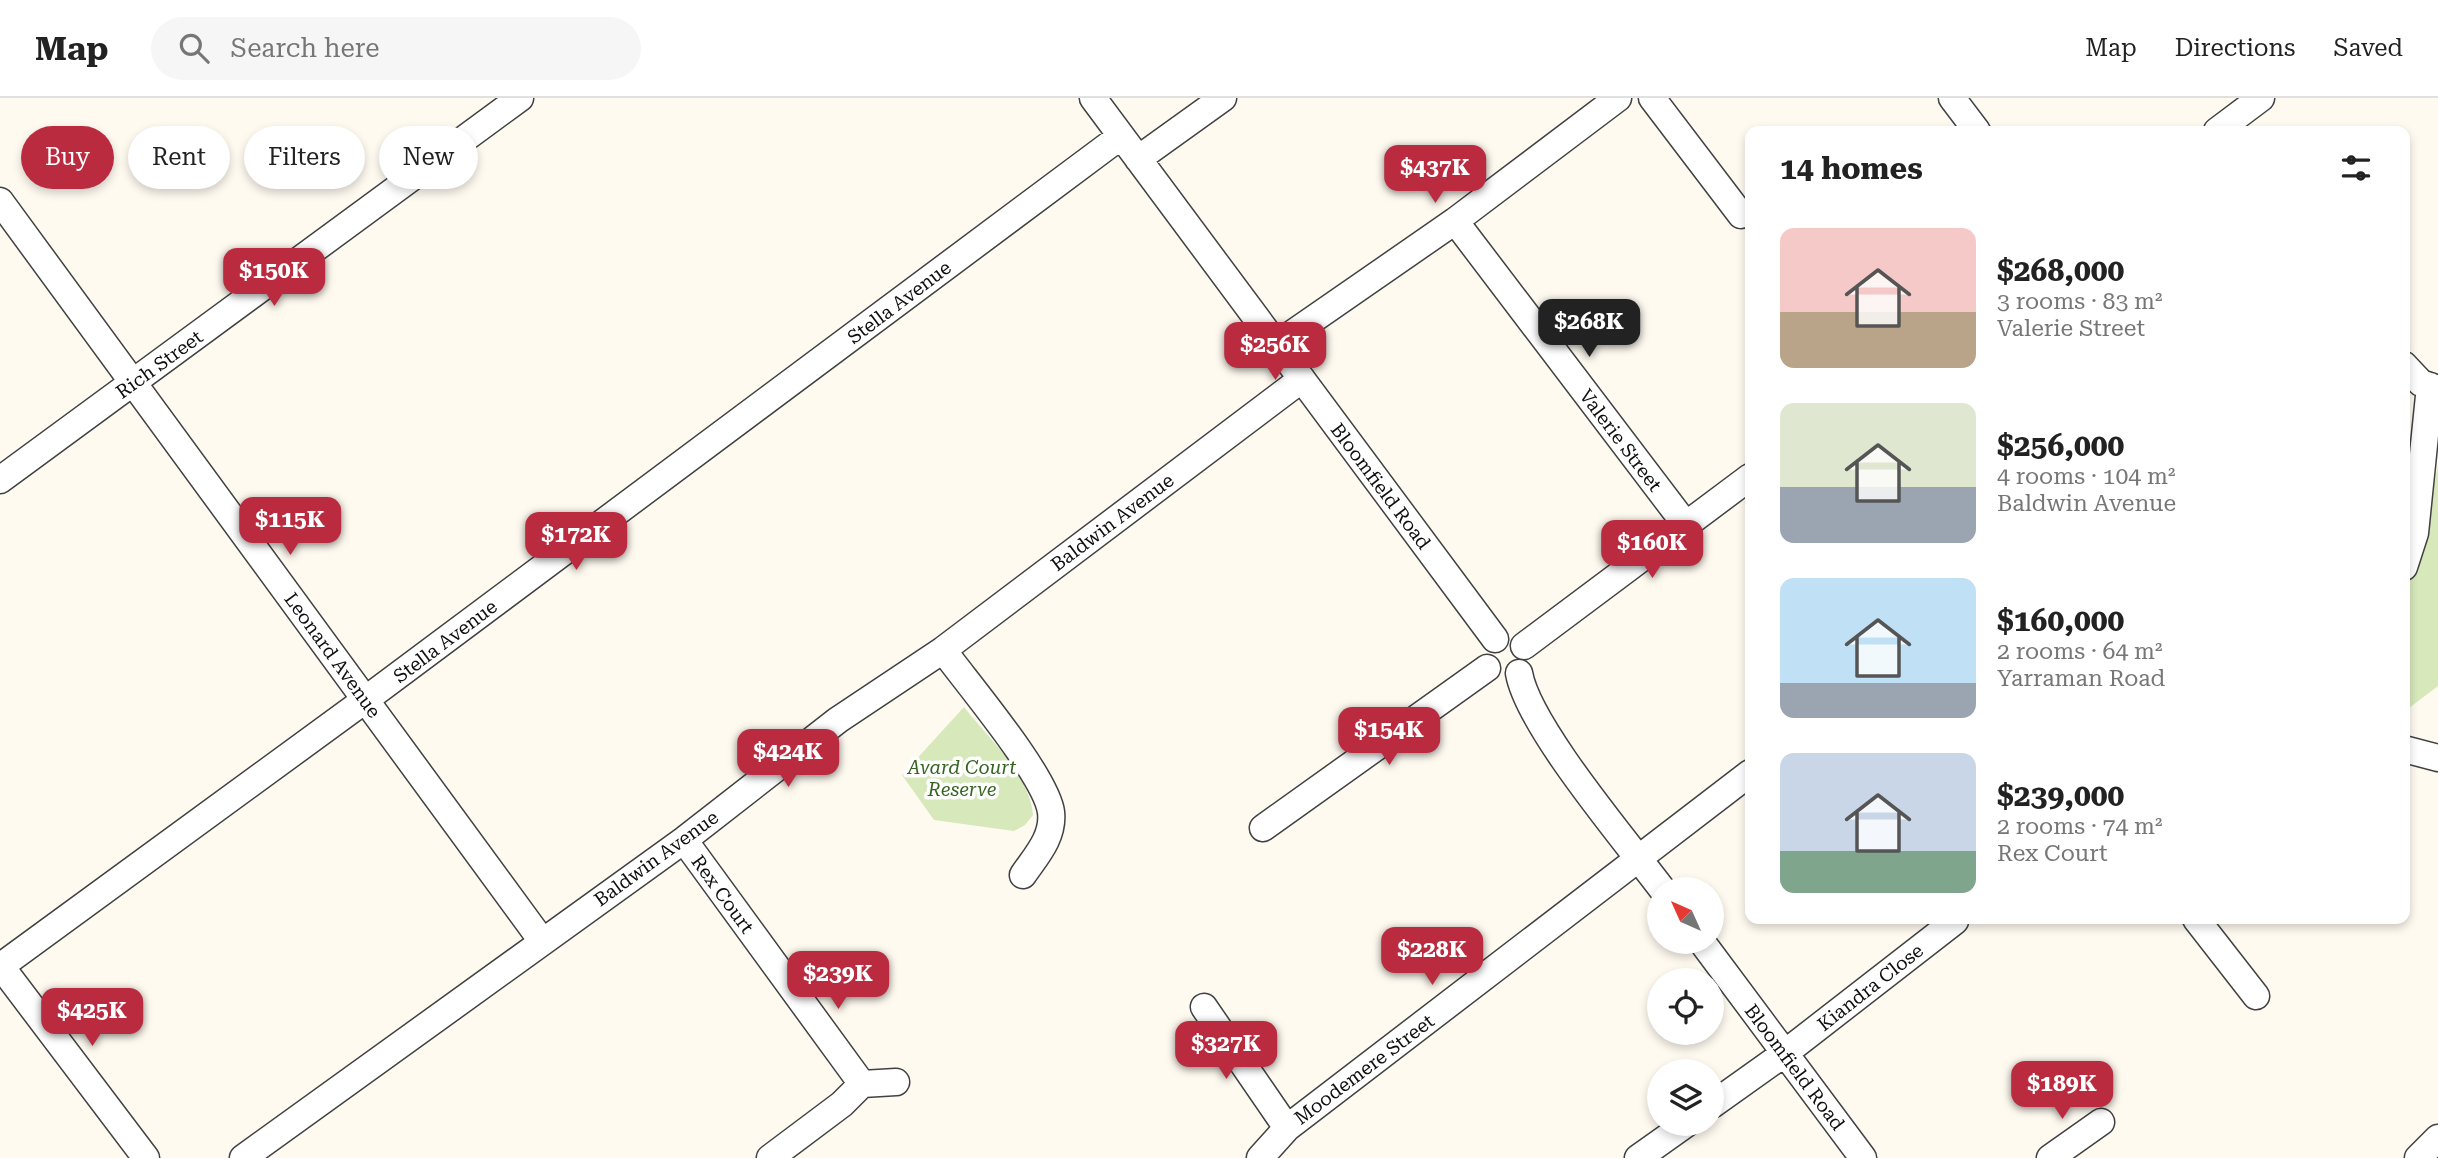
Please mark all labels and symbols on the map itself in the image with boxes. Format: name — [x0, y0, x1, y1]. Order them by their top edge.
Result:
pin: $437K — [1386, 146, 1484, 205]
pin: $150K — [225, 248, 323, 308]
street label: Stella Avenue — [843, 256, 956, 349]
pin: $268K — [1540, 300, 1638, 359]
pin: $256K — [1226, 322, 1324, 382]
street label: Rich Street — [111, 325, 207, 404]
street label: Valerie Street — [1575, 385, 1667, 496]
street label: Bloomfield Road — [1326, 419, 1435, 554]
street label: Baldwin Avenue — [1046, 469, 1178, 576]
pin: $115K — [241, 498, 339, 557]
pin: $172K — [527, 512, 625, 572]
pin: $160K — [1603, 520, 1701, 580]
street label: Leonard Avenue — [279, 588, 386, 722]
street label: Stella Avenue — [389, 595, 502, 688]
pin: $154K — [1340, 708, 1438, 767]
pin: $424K — [739, 730, 837, 789]
park label: Avard Court Reserve — [907, 756, 1016, 801]
street label: Baldwin Avenue — [590, 806, 723, 911]
street label: Rex Court — [686, 851, 759, 938]
north arrow — [1647, 877, 1724, 954]
pin: $228K — [1383, 928, 1481, 987]
street label: Kiandra Close — [1813, 939, 1928, 1036]
pin: $239K — [789, 951, 887, 1011]
pin: $425K — [43, 988, 141, 1048]
street label: Bloomfield Road — [1740, 1000, 1849, 1135]
street label: Moodemere Street — [1290, 1009, 1439, 1129]
pin: $327K — [1177, 1021, 1275, 1081]
pin: $189K — [2013, 1062, 2111, 1121]

